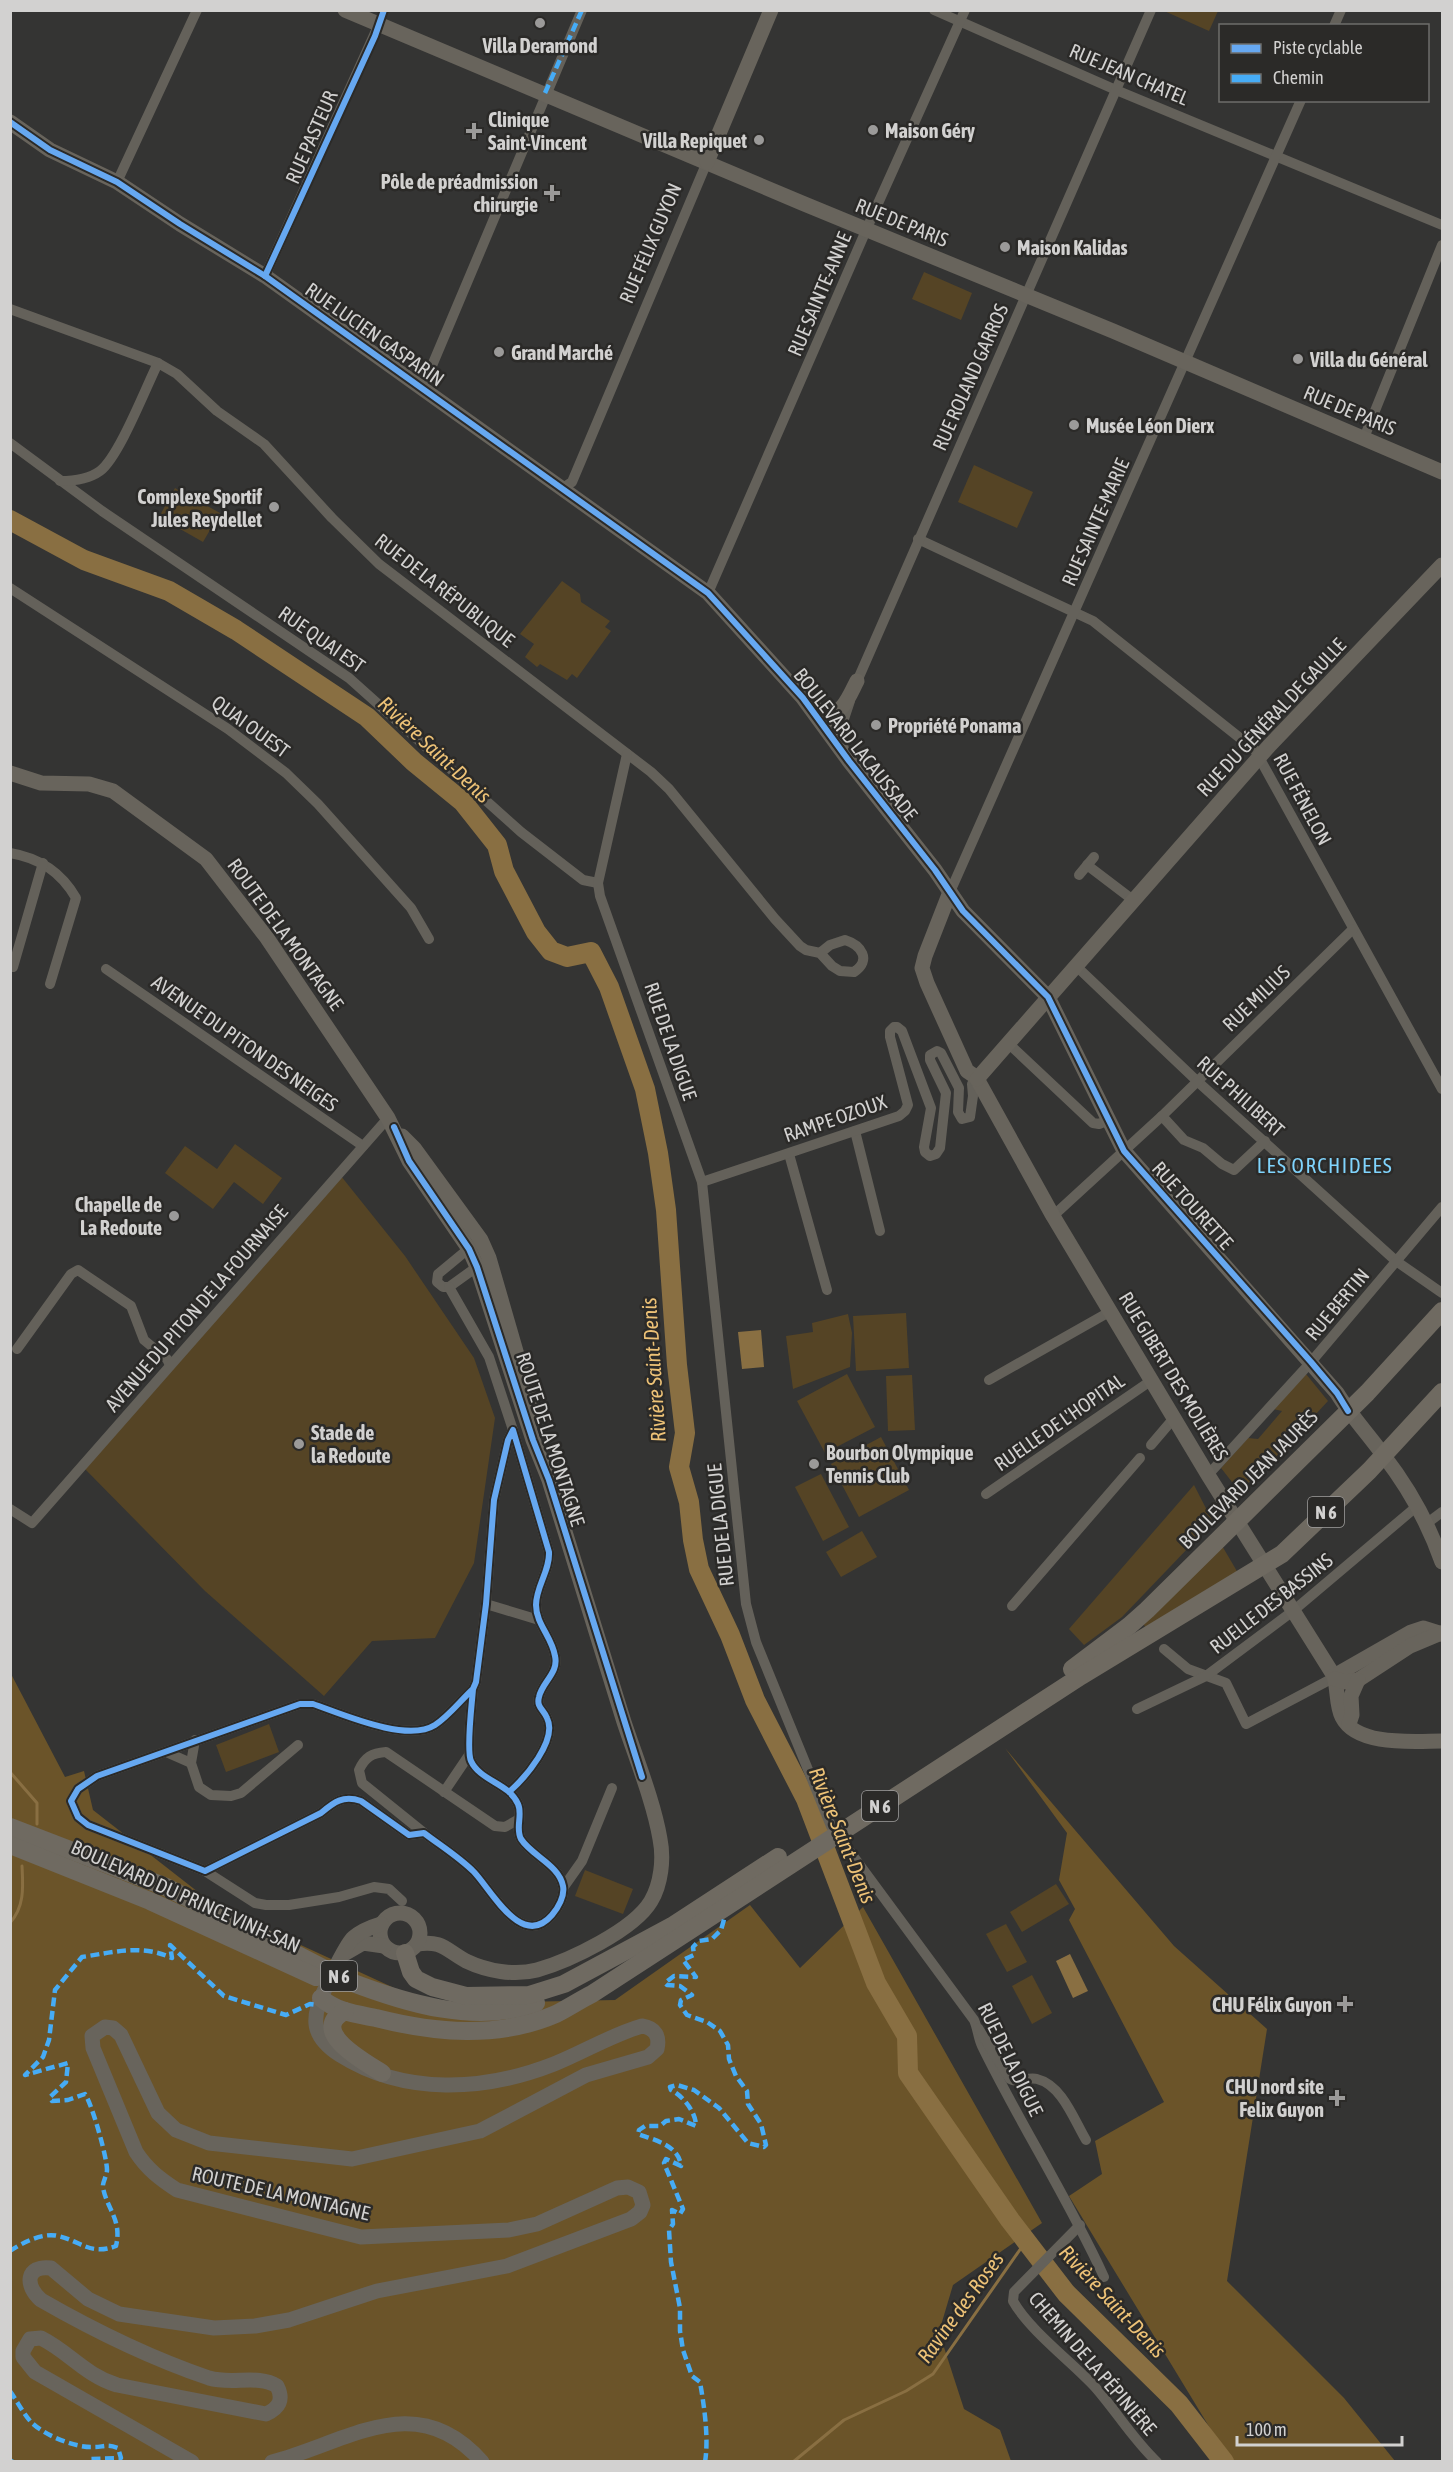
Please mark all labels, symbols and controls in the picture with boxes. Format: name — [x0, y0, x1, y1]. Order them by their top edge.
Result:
marker: Villa Deramond — [533, 16, 547, 30]
legend — [1219, 24, 1429, 102]
place label: Villa Deramond — [481, 34, 598, 57]
text: Piste cyclable — [1273, 37, 1363, 58]
street label: RUE JEAN CHATEL — [1066, 39, 1192, 109]
text: Chemin — [1273, 67, 1324, 88]
street label: RUE PASTEUR — [280, 87, 342, 187]
place label: Clinique Saint-Vincent — [488, 108, 587, 154]
place label: Maison Géry — [885, 119, 976, 142]
marker: Clinique Saint-Vincent — [465, 122, 483, 140]
marker: Maison Géry — [866, 123, 880, 137]
place label: Villa Repiquet — [642, 129, 747, 152]
marker: Villa Repiquet — [752, 133, 766, 147]
place label: Pôle de préadmission chirurgie — [381, 170, 538, 216]
street label: RUE FÉLIX GUYON — [614, 179, 686, 307]
marker: Pôle de préadmission chirurgie — [543, 184, 561, 202]
street label: RUE DE PARIS — [852, 193, 952, 251]
street label: RUE SAINTE-ANNE — [783, 228, 856, 359]
place label: Maison Kalidas — [1017, 236, 1128, 259]
marker: Maison Kalidas — [998, 240, 1012, 254]
street label: RUE LUCIEN GASPARIN — [301, 277, 449, 391]
street label: RUE ROLAND GARROS — [927, 300, 1013, 454]
place label: Grand Marché — [511, 341, 613, 364]
marker: Grand Marché — [492, 345, 506, 359]
place label: Villa du Général — [1309, 348, 1428, 371]
marker: Villa du Général — [1291, 352, 1305, 366]
street label: RUE DE PARIS — [1300, 380, 1400, 440]
place label: Musée Léon Dierx — [1086, 414, 1214, 437]
marker: Musée Léon Dierx — [1067, 418, 1081, 432]
street label: RUE SAINTE-MARIE — [1057, 454, 1134, 589]
place label: Complexe Sportif Jules Reydellet — [137, 485, 262, 531]
marker: Complexe Sportif Jules Reydellet — [267, 500, 281, 514]
street label: RUE DE LA RÉPUBLIQUE — [371, 529, 520, 652]
street label: RUE QUAI EST — [274, 601, 370, 677]
street label: RUE DU GÉNÉRAL DE GAULLE — [1192, 633, 1350, 801]
street label: BOULEVARD LACAUSSADE — [789, 663, 923, 825]
street label: QUAI OUEST — [208, 690, 294, 762]
water label: Rivière Saint-Denis — [374, 691, 496, 807]
place label: Propriété Ponama — [888, 714, 1021, 737]
marker: Propriété Ponama — [869, 718, 883, 732]
street label: RUE FÉNELON — [1269, 749, 1337, 849]
street label: ROUTE DE LA MONTAGNE — [223, 854, 349, 1015]
street label: RUE MILIUS — [1218, 960, 1294, 1036]
street label: AVENUE DU PITON DES NEIGES — [148, 970, 342, 1116]
street label: RUE DE LA DIGUE — [640, 979, 702, 1103]
street label: RUE PHILIBERT — [1193, 1051, 1289, 1141]
street label: RAMPE OZOUX — [781, 1090, 889, 1146]
district label: LES ORCHIDEES — [1257, 1153, 1393, 1177]
street label: RUE TOURETTE — [1148, 1157, 1239, 1254]
place label: Chapelle de La Redoute — [75, 1193, 162, 1239]
street label: AVENUE DU PITON DE LA FOURNAISE — [100, 1200, 292, 1416]
marker: Chapelle de La Redoute — [167, 1209, 181, 1223]
street label: RUE BERTIN — [1300, 1263, 1374, 1345]
street label: RUE GIBERT DES MOLIÈRES — [1115, 1288, 1233, 1464]
water label: Rivière Saint-Denis — [636, 1297, 670, 1443]
street label: ROUTE DE LA MONTAGNE — [512, 1349, 590, 1529]
street label: RUELLE DE L'HOPITAL — [990, 1368, 1129, 1475]
street label: BOULEVARD JEAN JAURÈS — [1174, 1405, 1322, 1553]
place label: Stade de la Redoute — [311, 1421, 391, 1467]
marker: Stade de la Redoute — [292, 1437, 306, 1451]
place label: Bourbon Olympique Tennis Club — [826, 1441, 973, 1487]
marker: Bourbon Olympique Tennis Club — [807, 1457, 821, 1471]
street label: RUE DE LA DIGUE — [702, 1462, 738, 1587]
road number: N 6 — [1308, 1497, 1344, 1527]
street label: RUELLE DES BASSINS — [1205, 1548, 1337, 1658]
water label: Rivière Saint-Denis — [805, 1763, 881, 1907]
road number: N 6 — [862, 1791, 898, 1821]
street label: BOULEVARD DU PRINCE VINH-SAN — [68, 1835, 304, 1957]
road number: N 6 — [321, 1961, 357, 1991]
place label: CHU Félix Guyon — [1212, 1993, 1332, 2016]
marker: CHU Félix Guyon — [1336, 1995, 1354, 2013]
street label: RUE DE LA DIGUE — [974, 1999, 1049, 2120]
place label: CHU nord site Felix Guyon — [1225, 2075, 1324, 2121]
marker: CHU nord site Felix Guyon — [1328, 2089, 1346, 2107]
street label: ROUTE DE LA MONTAGNE — [190, 2161, 373, 2225]
water label: Rivière Saint-Denis — [1055, 2240, 1171, 2362]
water label: Ravine des Roses — [912, 2247, 1008, 2367]
street label: CHEMIN DE LA PÉPINIÈRE — [1025, 2287, 1162, 2440]
scale bar — [1237, 2409, 1402, 2447]
text: 100 m — [1246, 2419, 1287, 2440]

